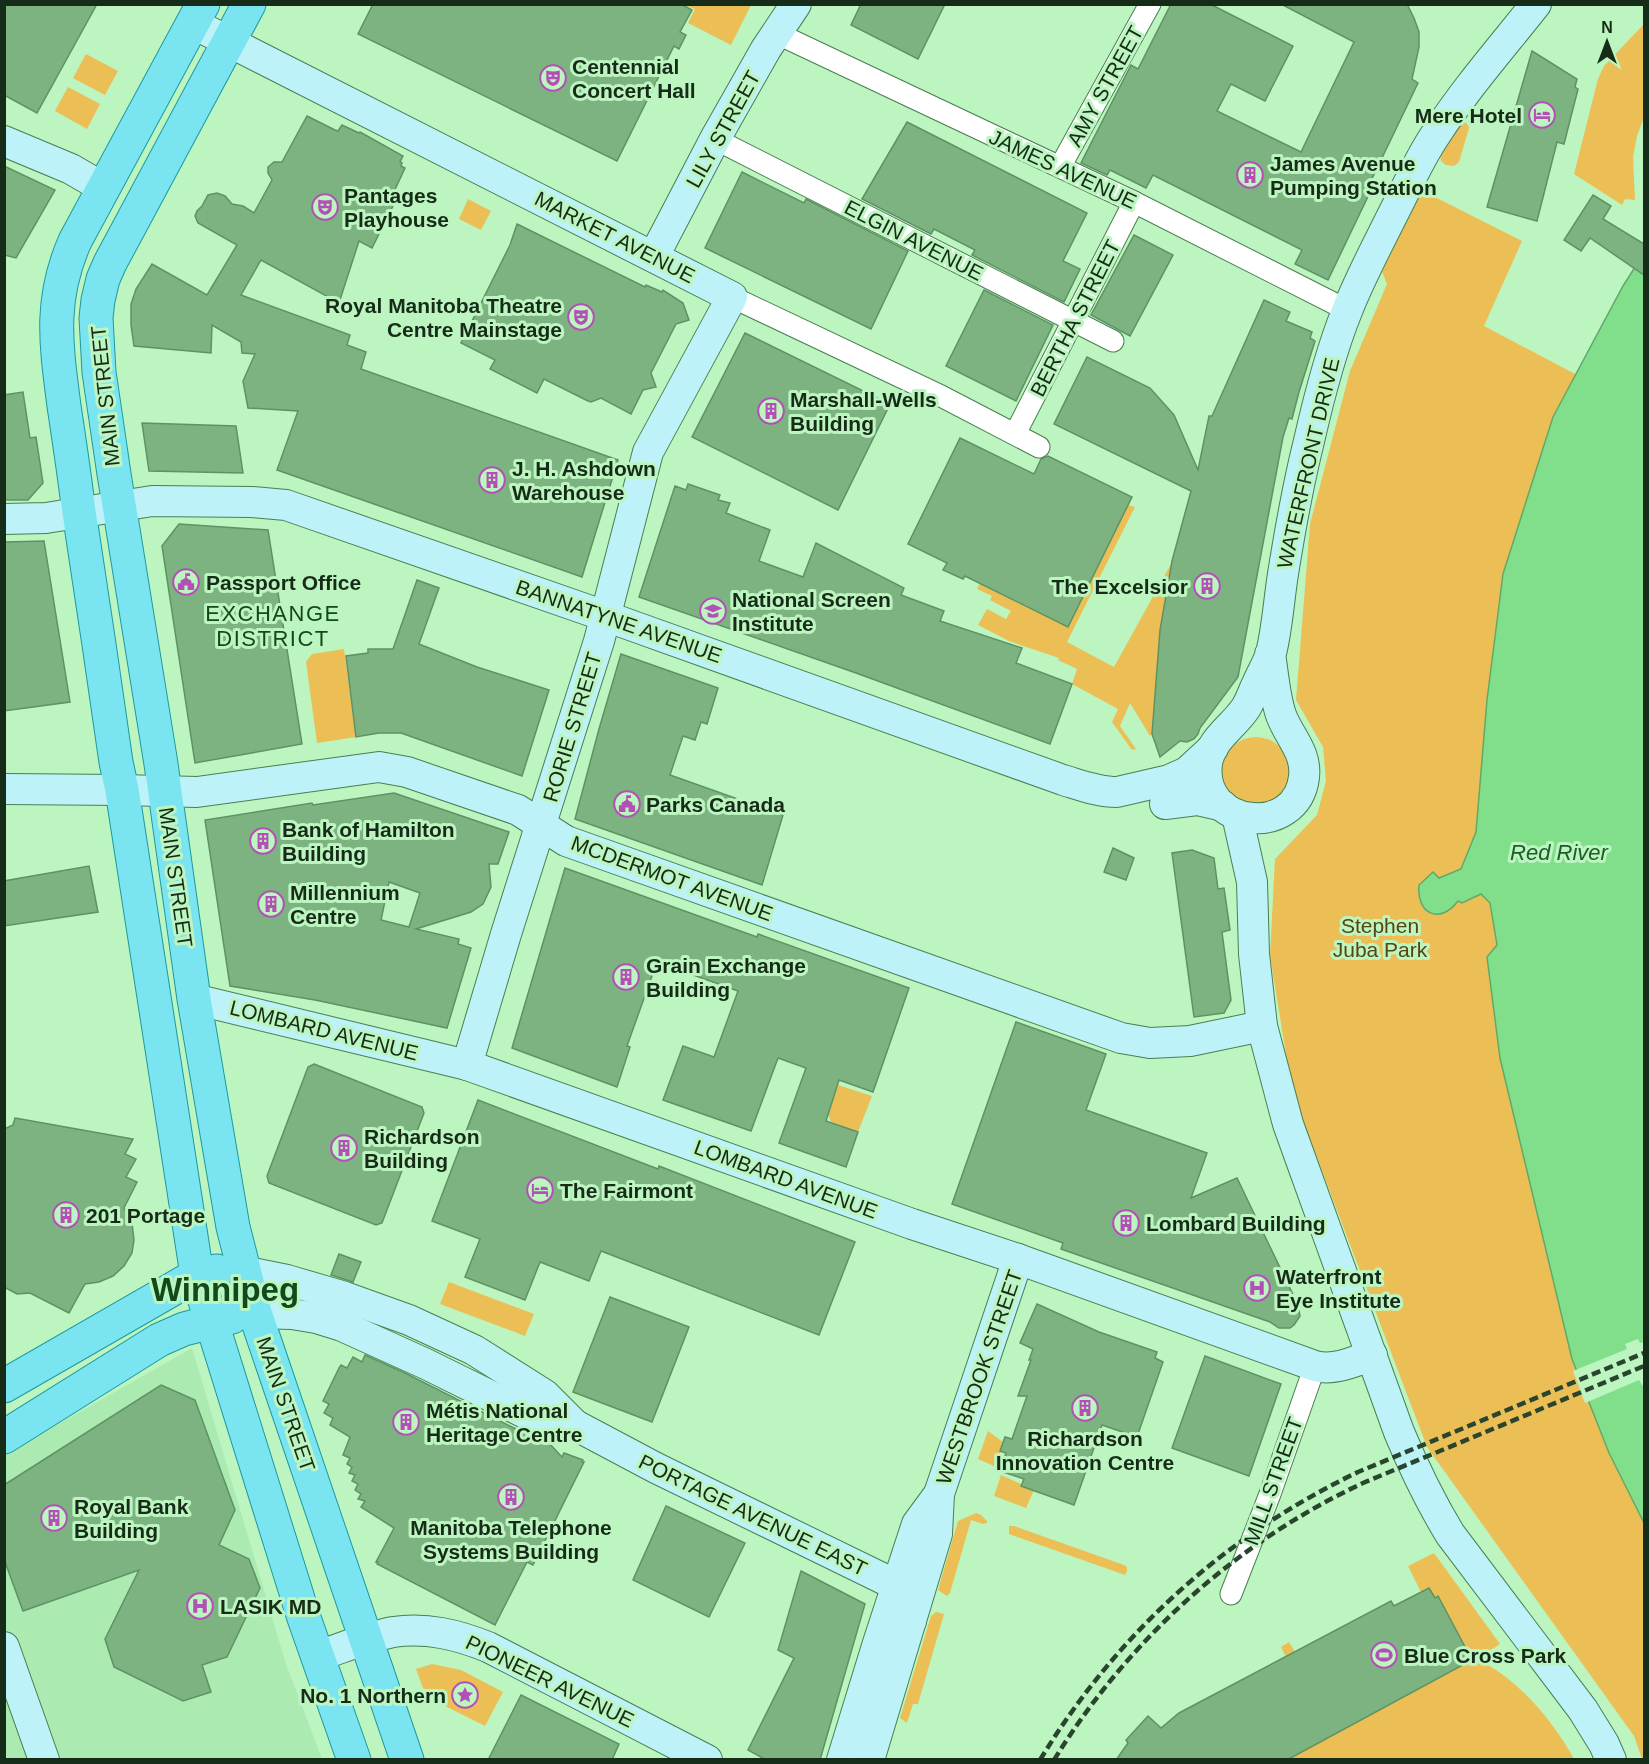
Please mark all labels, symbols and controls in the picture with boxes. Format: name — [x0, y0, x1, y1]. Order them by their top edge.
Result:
north arrow — [1577, 12, 1637, 72]
text: N — [1601, 19, 1613, 36]
street label: AMY STREET — [1063, 22, 1148, 150]
place label: Centennial Concert Hall — [572, 55, 696, 102]
theatre icon: Centennial Concert Hall — [538, 63, 568, 93]
street label: LILY STREET — [681, 66, 765, 191]
hotel icon: Mere Hotel — [1527, 100, 1557, 130]
place label: Mere Hotel — [1415, 104, 1522, 127]
street label: JAMES AVENUE — [986, 125, 1140, 213]
place label: James Avenue Pumping Station — [1270, 152, 1437, 199]
building icon: James Avenue Pumping Station — [1235, 160, 1265, 190]
place label: Pantages Playhouse — [344, 184, 449, 231]
street label: MARKET AVENUE — [531, 187, 699, 287]
theatre icon: Pantages Playhouse — [310, 192, 340, 222]
street label: ELGIN AVENUE — [841, 195, 987, 285]
street label: BERTHA STREET — [1026, 236, 1124, 400]
place label: Royal Manitoba Theatre Centre Mainstage — [325, 294, 562, 341]
theatre icon: Royal Manitoba Theatre Centre Mainstage — [566, 302, 596, 332]
street label: MAIN STREET — [86, 324, 124, 467]
street label: WATERFRONT DRIVE — [1273, 355, 1343, 571]
place label: Marshall-Wells Building — [790, 388, 937, 435]
building icon: Marshall-Wells Building — [756, 396, 786, 426]
place label: J. H. Ashdown Warehouse — [512, 457, 656, 504]
building icon: J. H. Ashdown Warehouse — [477, 465, 507, 495]
public building icon: Passport Office — [171, 567, 201, 597]
place label: Passport Office — [206, 571, 361, 594]
building icon: The Excelsior — [1192, 571, 1222, 601]
street label: BANNATYNE AVENUE — [513, 575, 725, 667]
place label: The Excelsior — [1051, 575, 1188, 598]
place label: National Screen Institute — [732, 588, 891, 635]
school or university icon: National Screen Institute — [698, 596, 728, 626]
district label: EXCHANGE DISTRICT — [205, 601, 341, 651]
street label: RORIE STREET — [538, 649, 606, 805]
public building icon: Parks Canada — [612, 789, 642, 819]
place label: Parks Canada — [646, 793, 785, 816]
street label: MAIN STREET — [155, 805, 197, 949]
place label: Bank of Hamilton Building — [282, 818, 455, 865]
building icon: Bank of Hamilton Building — [248, 826, 278, 856]
street label: MCDERMOT AVENUE — [568, 831, 776, 925]
water label: Red River — [1510, 840, 1610, 865]
place label: Millennium Centre — [290, 881, 400, 928]
building icon: Millennium Centre — [256, 889, 286, 919]
park label: Stephen Juba Park — [1333, 914, 1428, 961]
place label: Grain Exchange Building — [646, 954, 806, 1001]
building icon: Grain Exchange Building — [611, 962, 641, 992]
street label: LOMBARD AVENUE — [227, 995, 421, 1065]
place label: Richardson Building — [364, 1125, 480, 1172]
building icon: Richardson Building — [329, 1133, 359, 1163]
street label: LOMBARD AVENUE — [691, 1135, 881, 1223]
hotel icon: The Fairmont — [525, 1175, 555, 1205]
place label: The Fairmont — [560, 1179, 693, 1202]
building icon: 201 Portage — [51, 1200, 81, 1230]
place label: 201 Portage — [86, 1204, 205, 1227]
building icon: Lombard Building — [1111, 1208, 1141, 1238]
place label: Lombard Building — [1146, 1212, 1326, 1235]
place label: Waterfront Eye Institute — [1276, 1265, 1401, 1312]
street label: WESTBROOK STREET — [931, 1267, 1027, 1487]
district label: Winnipeg — [151, 1271, 299, 1308]
hospital icon: Waterfront Eye Institute — [1242, 1273, 1272, 1303]
street label: MAIN STREET — [252, 1334, 320, 1475]
building icon: Richardson Innovation Centre — [1070, 1393, 1100, 1423]
place label: Métis National Heritage Centre — [426, 1399, 582, 1446]
building icon: Métis National Heritage Centre — [391, 1407, 421, 1437]
street label: MILL STREET — [1239, 1414, 1307, 1548]
place label: Richardson Innovation Centre — [996, 1427, 1174, 1474]
street label: PORTAGE AVENUE EAST — [635, 1450, 871, 1580]
building icon: Manitoba Telephone Systems Building — [496, 1482, 526, 1512]
place label: Royal Bank Building — [74, 1495, 189, 1542]
building icon: Royal Bank Building — [39, 1503, 69, 1533]
place label: Manitoba Telephone Systems Building — [410, 1516, 612, 1563]
hospital icon: LASIK MD — [185, 1591, 215, 1621]
place label: LASIK MD — [220, 1595, 322, 1618]
street label: PIONEER AVENUE — [462, 1630, 638, 1732]
sports icon: Blue Cross Park — [1369, 1640, 1399, 1670]
place label: Blue Cross Park — [1404, 1644, 1567, 1667]
place icon: No. 1 Northern — [450, 1680, 480, 1710]
place label: No. 1 Northern — [300, 1684, 446, 1707]

